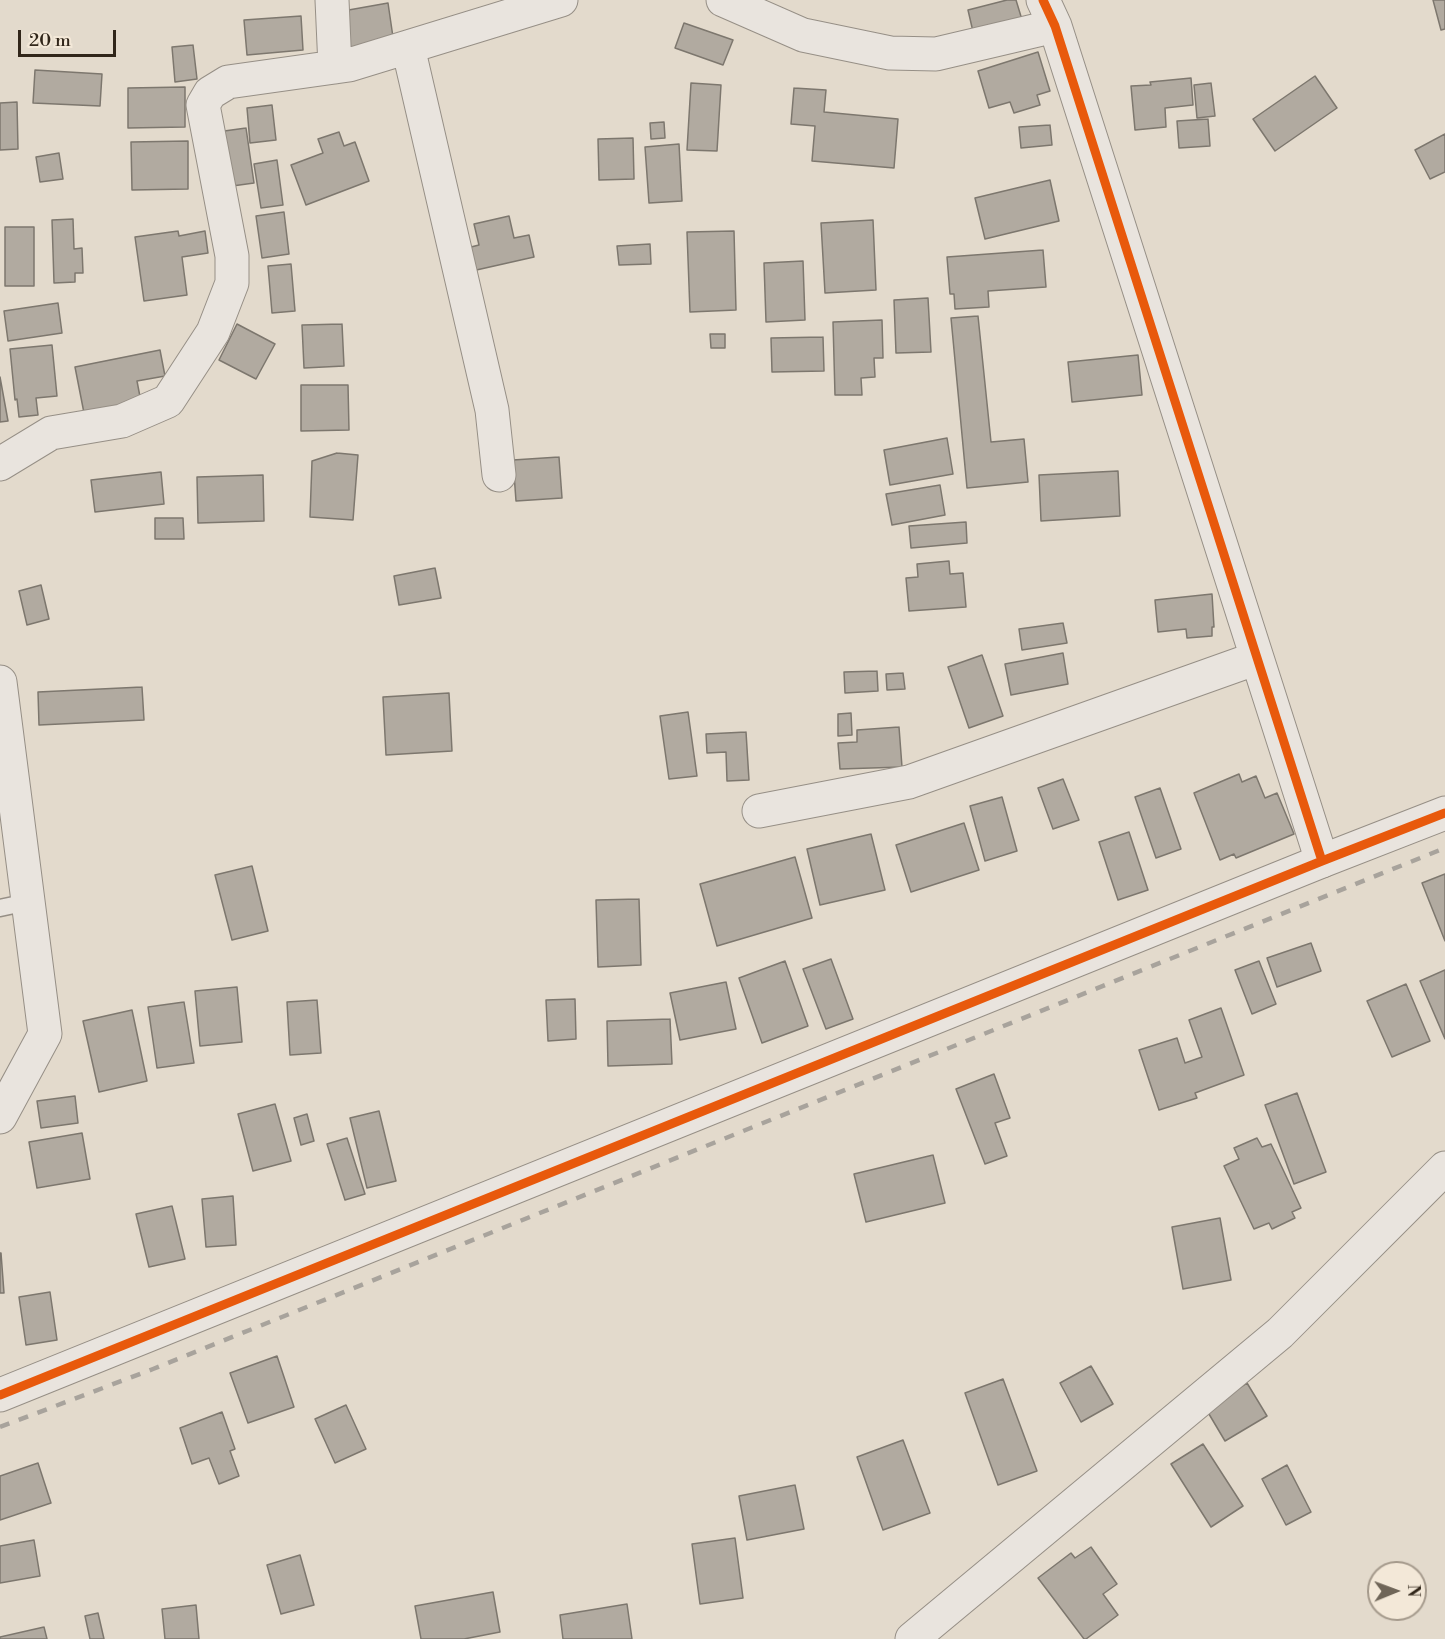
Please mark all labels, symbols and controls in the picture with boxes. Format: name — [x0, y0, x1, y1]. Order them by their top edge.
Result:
scale bar — [21, 18, 118, 56]
text: 20 m — [29, 29, 71, 52]
north arrow — [1367, 1561, 1427, 1621]
text: N — [1403, 1584, 1423, 1597]

